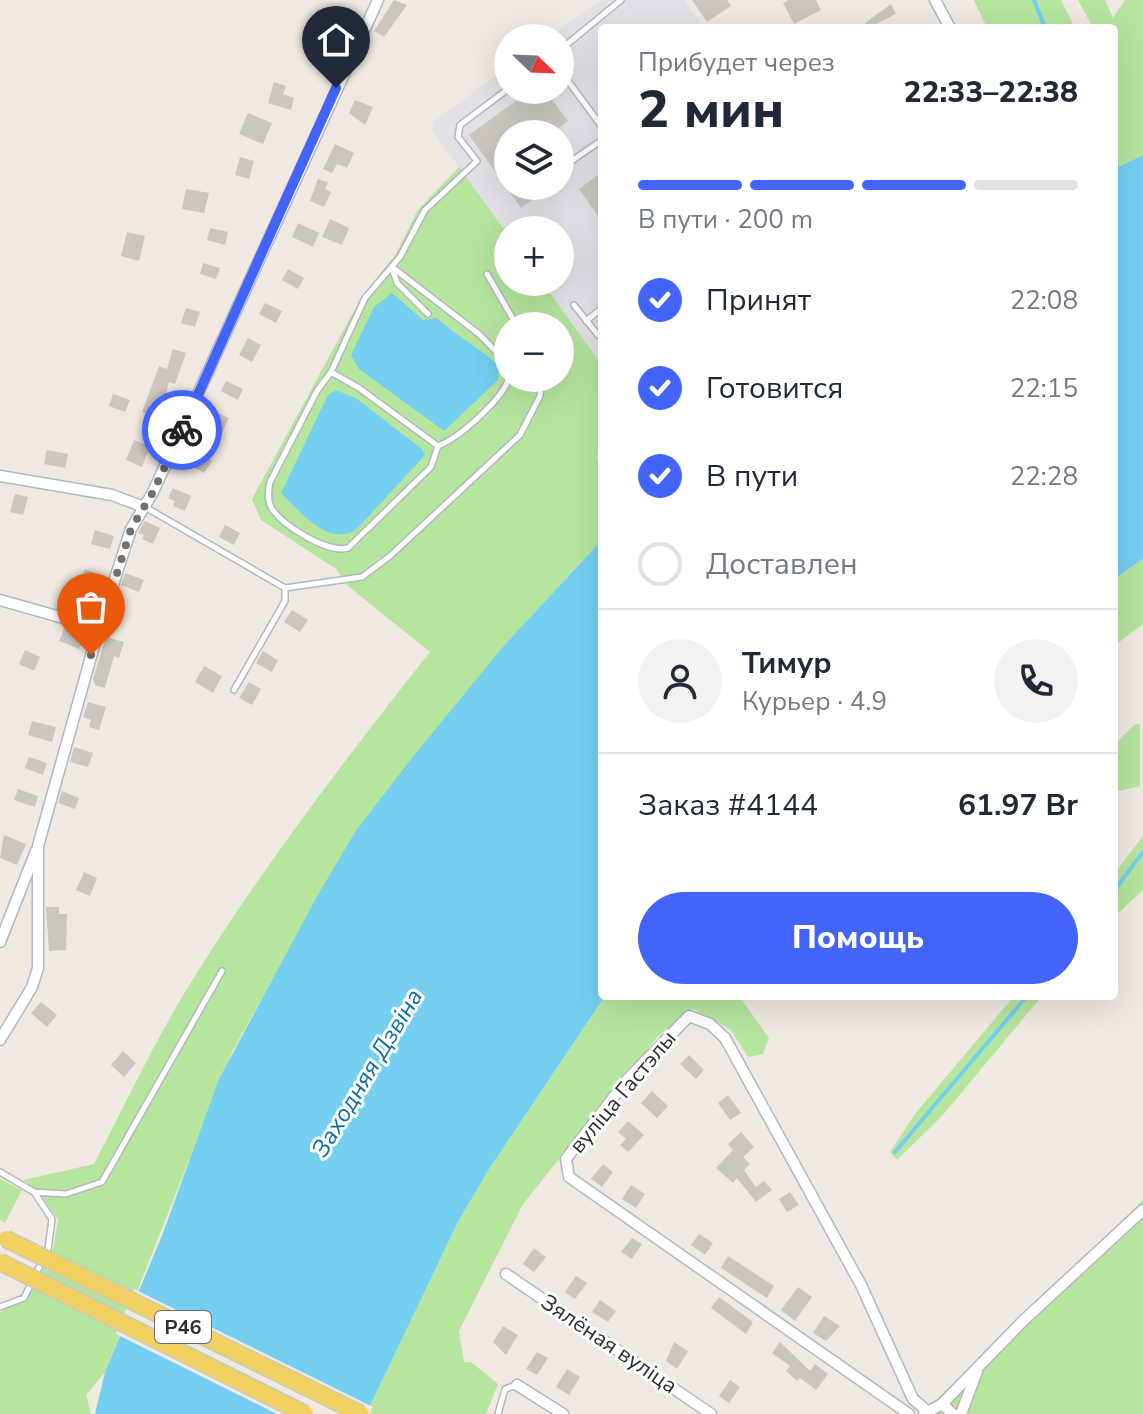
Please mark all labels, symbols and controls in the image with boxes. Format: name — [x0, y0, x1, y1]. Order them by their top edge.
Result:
pin — [302, 6, 370, 88]
icon: home — [314, 18, 358, 62]
north arrow — [494, 24, 574, 104]
map controls — [494, 24, 574, 392]
text: Прибудет через — [638, 45, 835, 80]
text: 22:33–22:38 — [903, 72, 1078, 113]
text: 2 мин — [638, 74, 784, 145]
button: layers — [494, 120, 574, 200]
text: В пути · 200 m — [638, 202, 813, 237]
button: + — [494, 216, 574, 296]
icon: check — [638, 278, 682, 322]
text: Принят — [706, 280, 811, 321]
text: 22:08 — [1010, 283, 1078, 318]
button: − — [494, 312, 574, 392]
icon: check — [638, 366, 682, 410]
text: Готовится — [706, 368, 843, 409]
text: 22:15 — [1010, 371, 1078, 406]
courier — [142, 390, 222, 470]
icon: bike — [160, 408, 204, 452]
icon: check — [638, 454, 682, 498]
text: В пути — [706, 456, 798, 497]
text: 22:28 — [1010, 459, 1078, 494]
text: Доставлен — [706, 544, 858, 585]
pin — [57, 573, 125, 655]
icon: bag — [69, 585, 113, 629]
button: person — [638, 639, 722, 723]
button: phone — [994, 639, 1078, 723]
text: Тимур — [742, 643, 832, 684]
text: Курьер · 4.9 — [742, 684, 887, 719]
text: Заказ #4144 — [638, 785, 818, 826]
text: 61.97 Br — [958, 785, 1078, 826]
button: Помощь — [638, 892, 1078, 984]
water label: Заходняя Дзвіна — [304, 983, 430, 1163]
street label: вуліца Гастэлы — [563, 1024, 683, 1160]
street label: Зялёная вуліца — [535, 1287, 683, 1401]
road number: Р46 — [155, 1311, 211, 1343]

